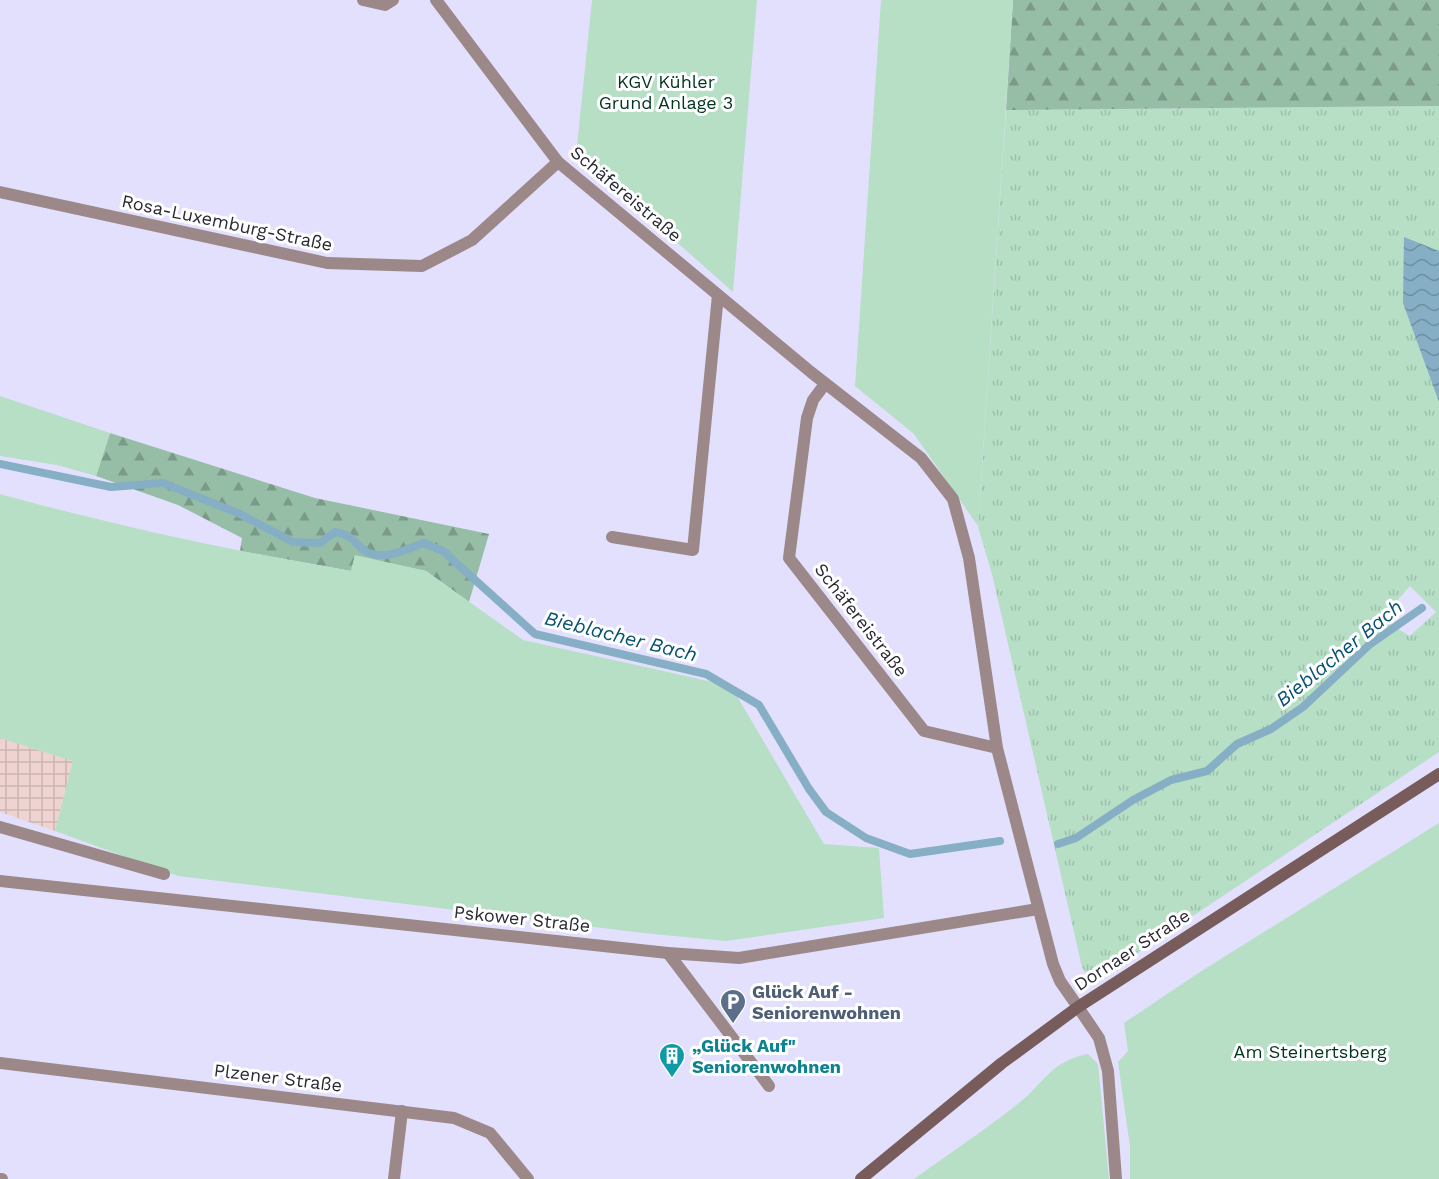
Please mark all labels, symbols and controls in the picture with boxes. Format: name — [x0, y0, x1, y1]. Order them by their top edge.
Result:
park label: KGV Kühler Grund Anlage 3 — [599, 71, 733, 113]
street label: Schäfereistraße — [567, 141, 686, 246]
street label: Rosa-Luxemburg-Straße — [120, 190, 334, 255]
street label: Schäfereistraße — [811, 559, 912, 681]
water label: Bieblacher Bach — [1271, 595, 1407, 711]
water label: Bieblacher Bach — [542, 605, 700, 667]
street label: Pskower Straße — [453, 901, 591, 936]
street label: Dornaer Straße — [1070, 904, 1194, 995]
place label: Glück Auf - Seniorenwohnen — [752, 981, 901, 1023]
parking icon: Glück Auf - Seniorenwohnen — [718, 987, 748, 1025]
place label: „Glück Auf" Seniorenwohnen — [692, 1035, 841, 1077]
building icon: „Glück Auf" Seniorenwohnen — [657, 1041, 687, 1079]
park label: Am Steinertsberg — [1234, 1041, 1387, 1062]
street label: Plzener Straße — [213, 1059, 343, 1096]

